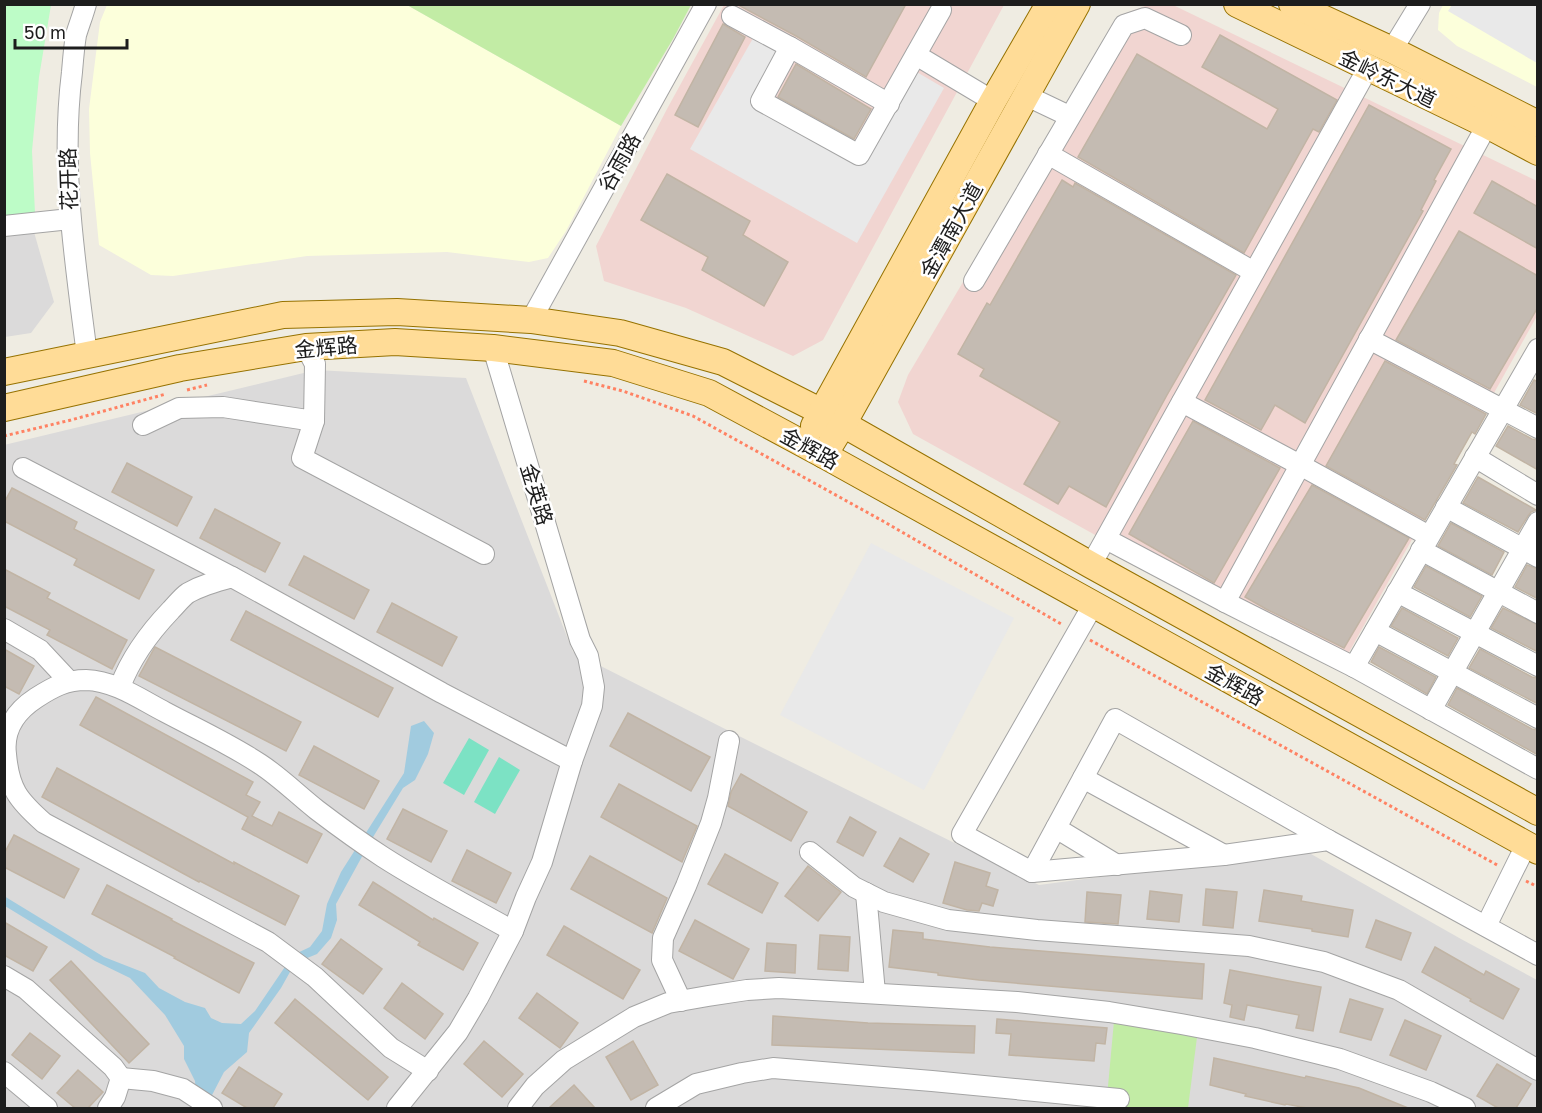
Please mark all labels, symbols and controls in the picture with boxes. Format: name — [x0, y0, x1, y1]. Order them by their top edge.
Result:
scale bar — [15, 12, 128, 50]
text: 50 m — [24, 21, 66, 43]
street label: 金岭东大道 — [1335, 43, 1441, 113]
street label: 谷雨路 — [592, 128, 646, 196]
street label: 花开路 — [54, 147, 82, 211]
street label: 金潭南大道 — [914, 178, 988, 282]
street label: 金辉路 — [293, 331, 359, 363]
street label: 金辉路 — [776, 421, 844, 475]
street label: 金英路 — [515, 460, 559, 528]
street label: 金辉路 — [1201, 657, 1269, 711]

